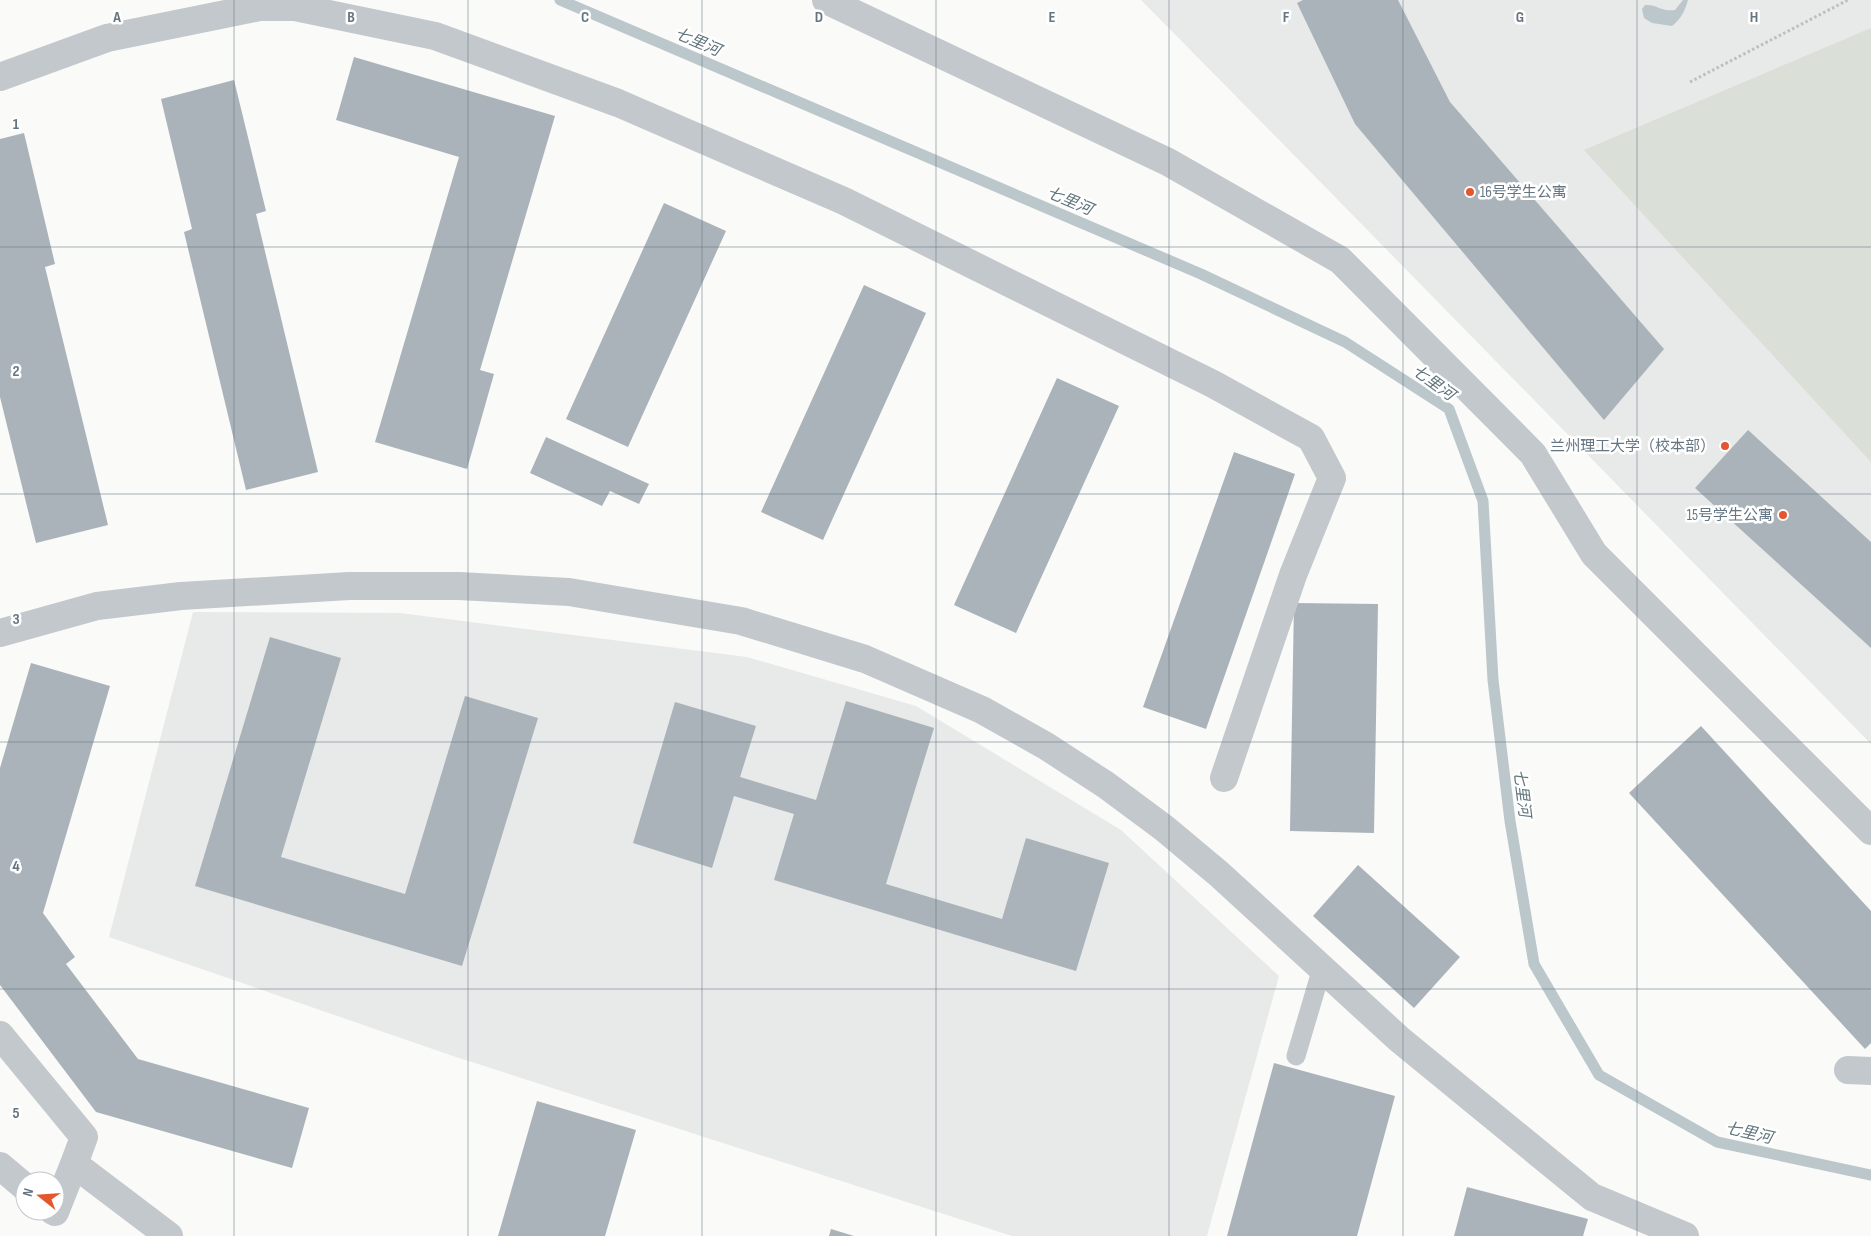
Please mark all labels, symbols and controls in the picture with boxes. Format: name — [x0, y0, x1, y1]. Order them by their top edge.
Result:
text: A — [112, 8, 121, 27]
text: B — [347, 8, 355, 27]
text: C — [581, 8, 589, 27]
text: D — [815, 8, 823, 27]
text: E — [1049, 8, 1056, 27]
text: F — [1283, 8, 1290, 27]
text: G — [1516, 8, 1524, 27]
text: H — [1750, 8, 1758, 27]
water label: 七里河 — [672, 24, 726, 62]
text: 1 — [13, 115, 20, 134]
water label: 七里河 — [1044, 183, 1098, 221]
place label: 16号学生公寓 — [1480, 183, 1567, 202]
marker: 16号学生公寓 — [1464, 186, 1476, 198]
water label: 七里河 — [1408, 361, 1461, 407]
text: 2 — [12, 362, 20, 381]
place label: 兰州理工大学（校本部） — [1550, 437, 1715, 456]
marker: 兰州理工大学（校本部） — [1719, 440, 1731, 452]
place label: 15号学生公寓 — [1687, 506, 1773, 525]
marker: 15号学生公寓 — [1777, 509, 1789, 521]
text: 3 — [12, 610, 20, 629]
water label: 七里河 — [1509, 768, 1534, 821]
text: 4 — [12, 857, 20, 876]
text: 5 — [12, 1104, 20, 1123]
water label: 七里河 — [1723, 1119, 1777, 1149]
north arrow — [15, 1171, 65, 1221]
text: N — [19, 1186, 37, 1198]

